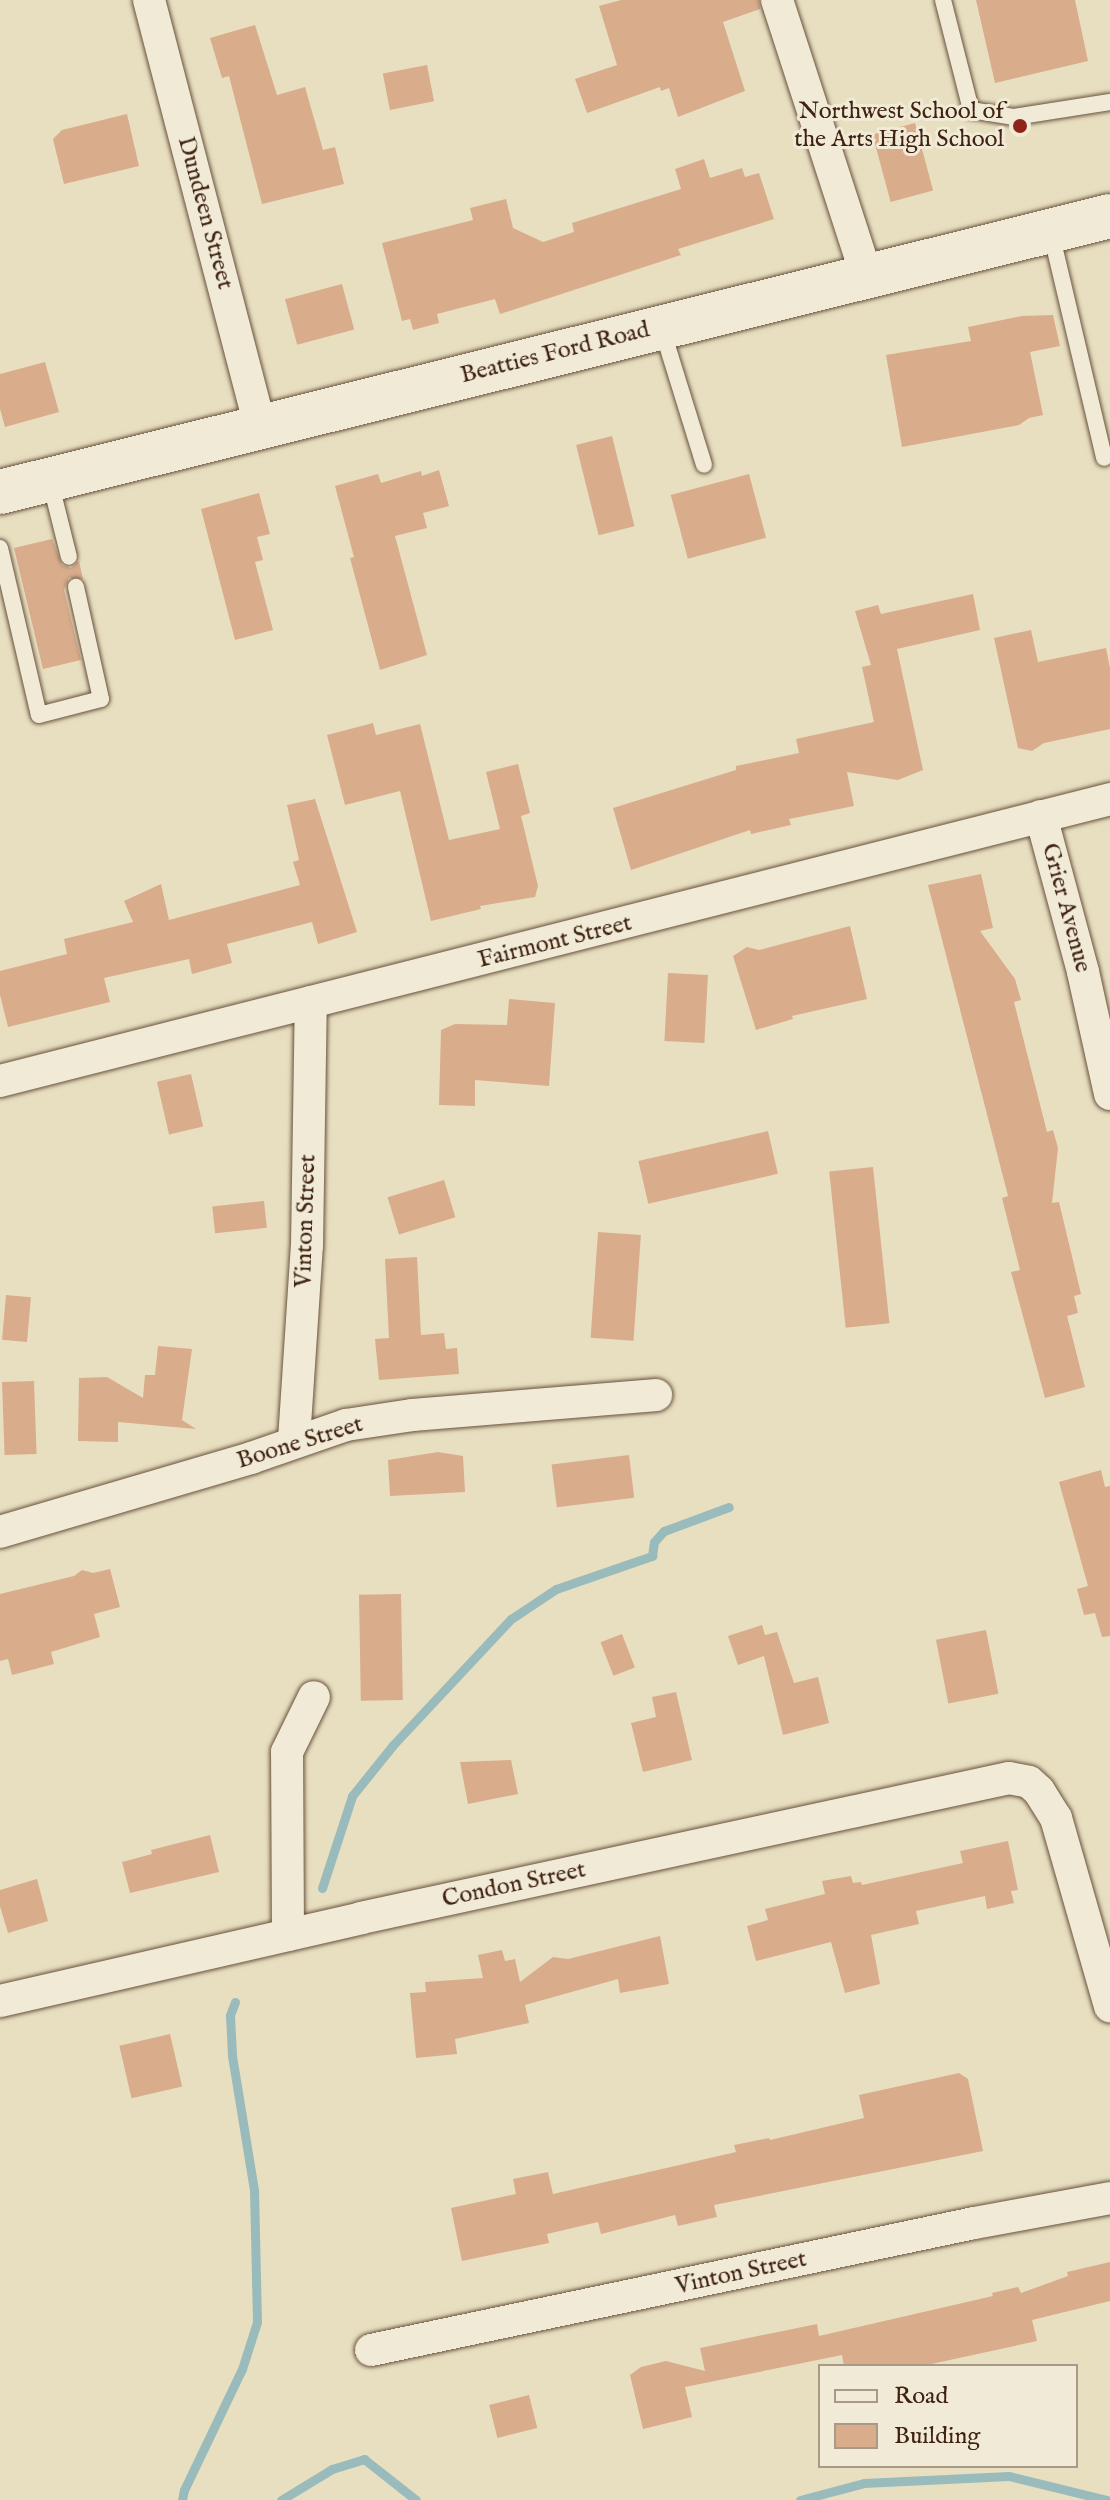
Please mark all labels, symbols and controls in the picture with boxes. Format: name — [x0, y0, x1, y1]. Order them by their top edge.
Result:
place label: Northwest School of the Arts High School — [794, 98, 1004, 154]
marker: Northwest School of the Arts High School — [1011, 117, 1029, 135]
street label: Dundeen Street — [171, 133, 239, 293]
street label: Beatties Ford Road — [458, 316, 652, 390]
street label: Grier Avenue — [1035, 840, 1097, 976]
street label: Fairmont Street — [475, 909, 635, 975]
street label: Vinton Street — [289, 1154, 323, 1288]
street label: Boone Street — [233, 1410, 367, 1476]
street label: Condon Street — [440, 1856, 588, 1914]
street label: Vinton Street — [673, 2245, 809, 2301]
legend — [818, 2364, 1078, 2468]
text: Road — [894, 2381, 948, 2412]
text: Building — [894, 2421, 980, 2452]

